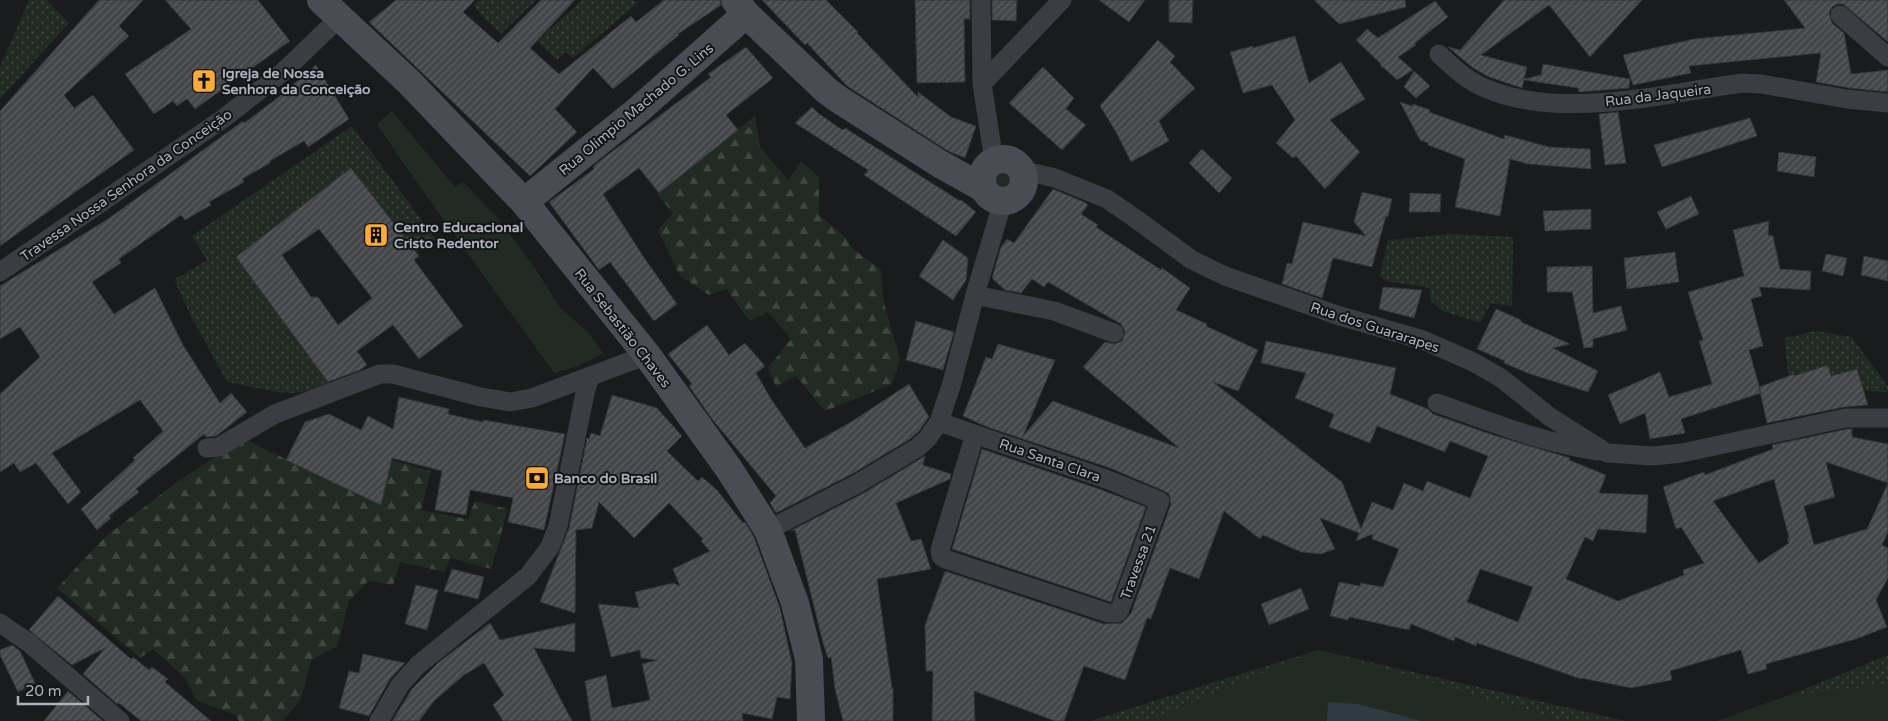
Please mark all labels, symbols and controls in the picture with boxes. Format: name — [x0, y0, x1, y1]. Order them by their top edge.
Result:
street label: Rua Olímpio Machado G. Lins — [556, 40, 717, 179]
place label: Igreja de Nossa Senhora da Conceição — [222, 65, 371, 98]
church icon: Igreja de Nossa Senhora da Conceição — [191, 68, 217, 94]
street label: Rua da Jaqueira — [1604, 81, 1712, 110]
street label: Travessa Nossa Senhora da Conceição — [17, 106, 235, 265]
place label: Centro Educacional Cristo Redentor — [394, 219, 523, 252]
building icon: Centro Educacional Cristo Redentor — [363, 222, 389, 248]
street label: Rua Sebastião Chaves — [571, 265, 675, 392]
street label: Rua dos Guararapes — [1308, 299, 1442, 356]
street label: Rua Santa Clara — [997, 435, 1103, 486]
bank icon: Banco do Brasil — [524, 465, 550, 491]
place label: Banco do Brasil — [554, 470, 657, 487]
street label: Travessa 21 — [1117, 522, 1160, 602]
scale bar — [18, 674, 88, 706]
text: 20 m — [25, 682, 62, 700]

